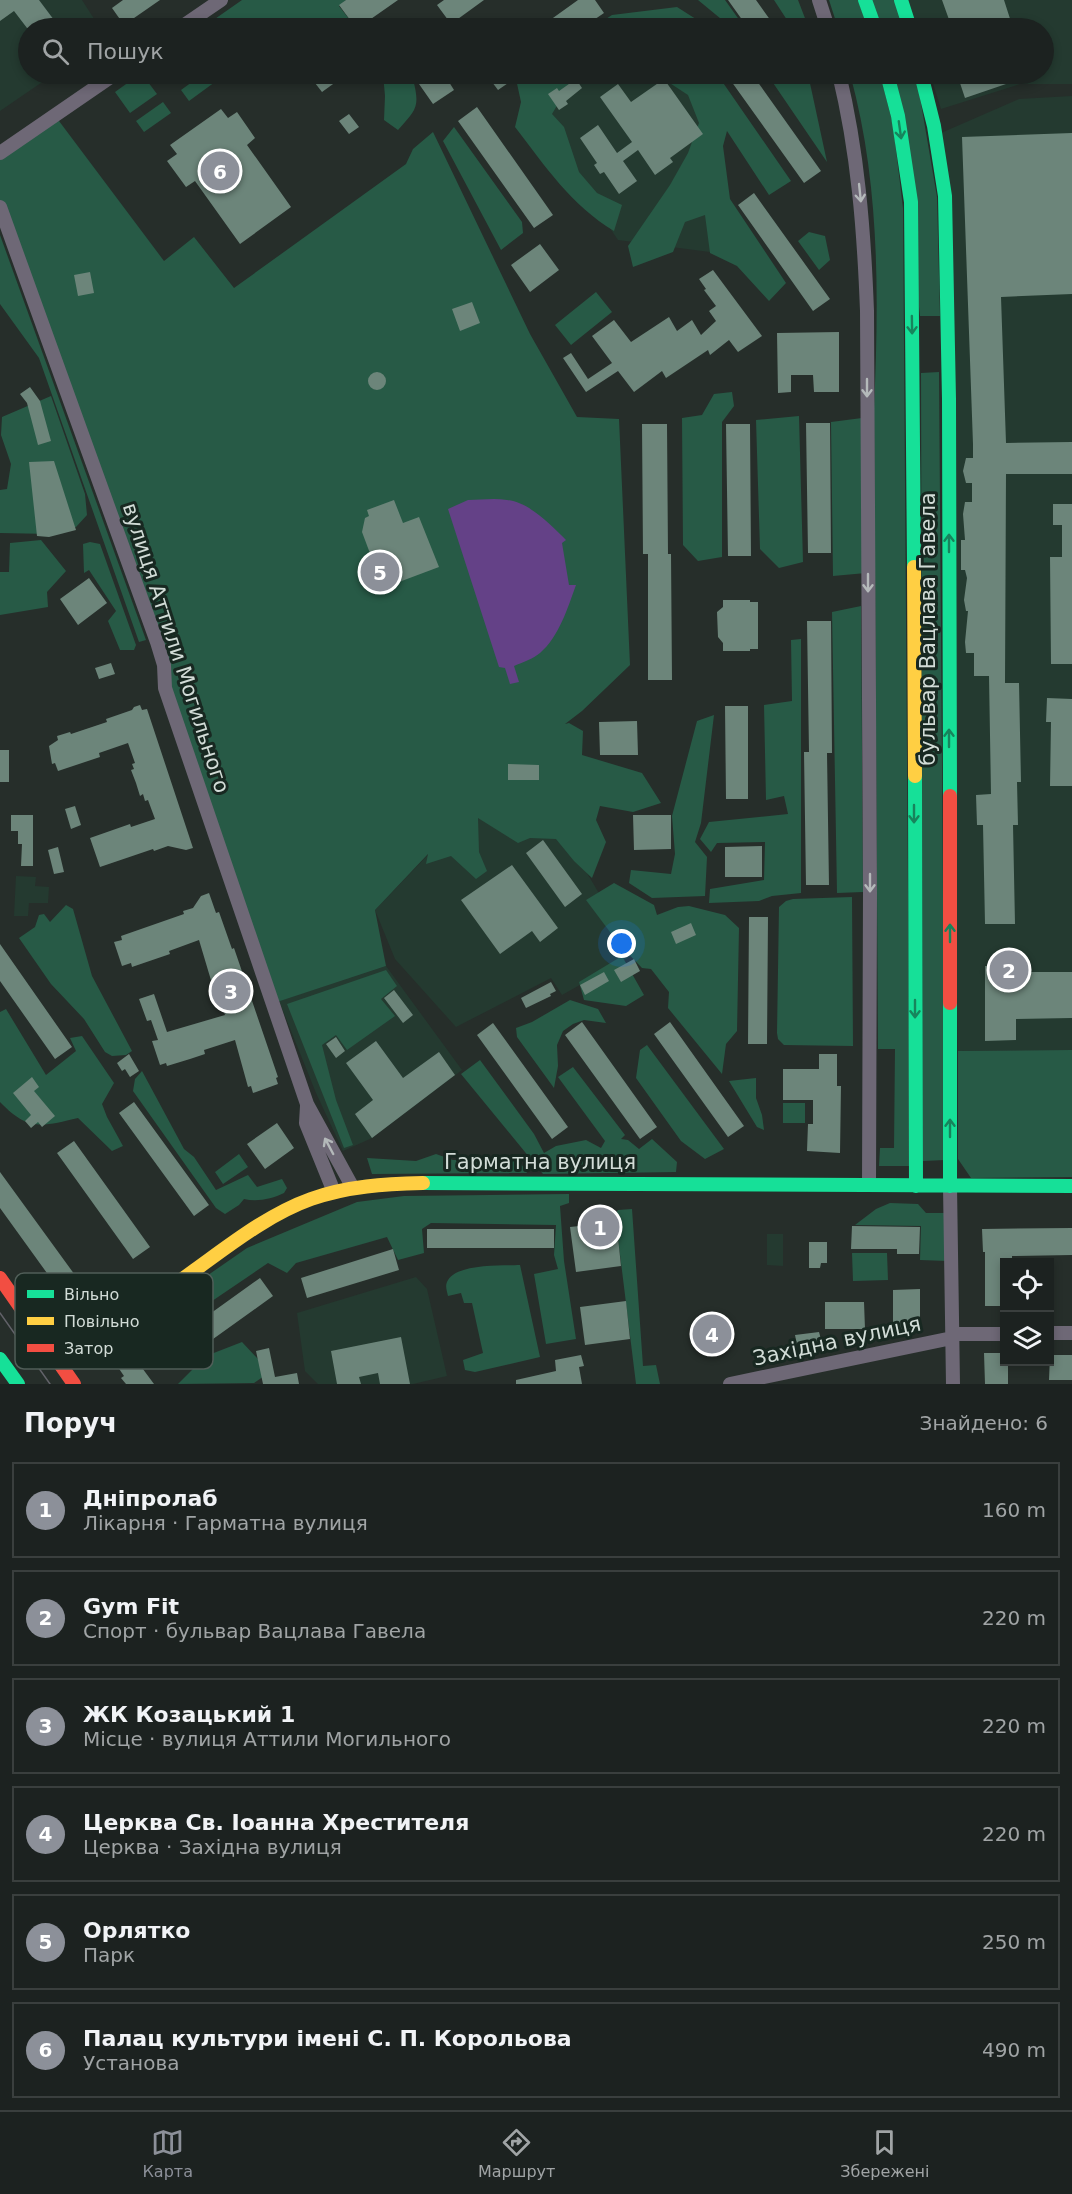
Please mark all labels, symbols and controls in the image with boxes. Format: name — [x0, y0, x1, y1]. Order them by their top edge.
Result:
search box — [18, 18, 1054, 84]
icon: search — [39, 35, 72, 68]
text: Пошук — [87, 39, 163, 64]
one-way arrow — [895, 120, 906, 140]
pin: 6 — [200, 148, 240, 194]
one-way arrow — [855, 183, 866, 203]
one-way arrow — [907, 314, 918, 334]
one-way arrow — [862, 377, 873, 397]
street label: бульвар Вацлава Гавела — [916, 492, 940, 766]
street label: вулиця Аттили Могильного — [118, 500, 234, 796]
one-way arrow — [943, 533, 955, 553]
pin: 5 — [360, 550, 400, 594]
one-way arrow — [862, 572, 874, 592]
one-way arrow — [943, 728, 955, 748]
one-way arrow — [909, 803, 920, 823]
one-way arrow — [864, 872, 876, 892]
one-way arrow — [944, 923, 956, 943]
your location — [607, 929, 636, 958]
pin: 2 — [990, 948, 1028, 992]
pin: 3 — [212, 968, 250, 1014]
one-way arrow — [909, 998, 921, 1018]
one-way arrow — [944, 1118, 956, 1138]
one-way arrow — [323, 1137, 335, 1155]
street label: Гарматна вулиця — [444, 1150, 636, 1174]
pin: 1 — [580, 1204, 620, 1250]
map controls — [1000, 1258, 1054, 1366]
button: locate — [1000, 1258, 1054, 1312]
legend — [15, 1273, 213, 1369]
text: Вільно — [64, 1285, 119, 1304]
street label: Західна вулиця — [751, 1311, 923, 1371]
text: Повільно — [64, 1312, 140, 1331]
pin: 4 — [692, 1312, 732, 1356]
button: layers — [1000, 1312, 1054, 1366]
text: Затор — [64, 1339, 113, 1358]
text: Поруч — [24, 1408, 117, 1438]
text: Знайдено: 6 — [920, 1411, 1048, 1435]
text: Дніпролаб — [83, 1486, 218, 1511]
text: 1 — [39, 1498, 52, 1522]
text: 160 m — [982, 1498, 1046, 1522]
text: Лікарня · Гарматна вулиця — [83, 1511, 368, 1535]
text: Gym Fit — [83, 1594, 179, 1619]
text: 2 — [39, 1606, 52, 1630]
text: 220 m — [982, 1606, 1046, 1630]
text: Спорт · бульвар Вацлава Гавела — [83, 1619, 426, 1643]
text: ЖК Козацький 1 — [83, 1702, 295, 1727]
text: 3 — [39, 1714, 52, 1738]
text: 220 m — [982, 1714, 1046, 1738]
text: Місце · вулиця Аттили Могильного — [83, 1727, 451, 1751]
text: Церква Св. Іоанна Хрестителя — [83, 1810, 469, 1835]
text: 4 — [39, 1822, 52, 1846]
text: 220 m — [982, 1822, 1046, 1846]
text: Церква · Західна вулиця — [83, 1835, 342, 1859]
text: Орлятко — [83, 1918, 191, 1943]
text: 5 — [39, 1930, 52, 1954]
text: 250 m — [982, 1930, 1046, 1954]
text: Парк — [83, 1943, 135, 1967]
text: Палац культури імені С. П. Корольова — [83, 2026, 572, 2051]
text: 6 — [39, 2038, 52, 2062]
text: 490 m — [982, 2038, 1046, 2062]
text: Установа — [83, 2051, 179, 2075]
tab: Карта — [143, 2126, 193, 2181]
tab: Маршрут — [478, 2126, 555, 2181]
tab: Збережені — [840, 2126, 929, 2181]

